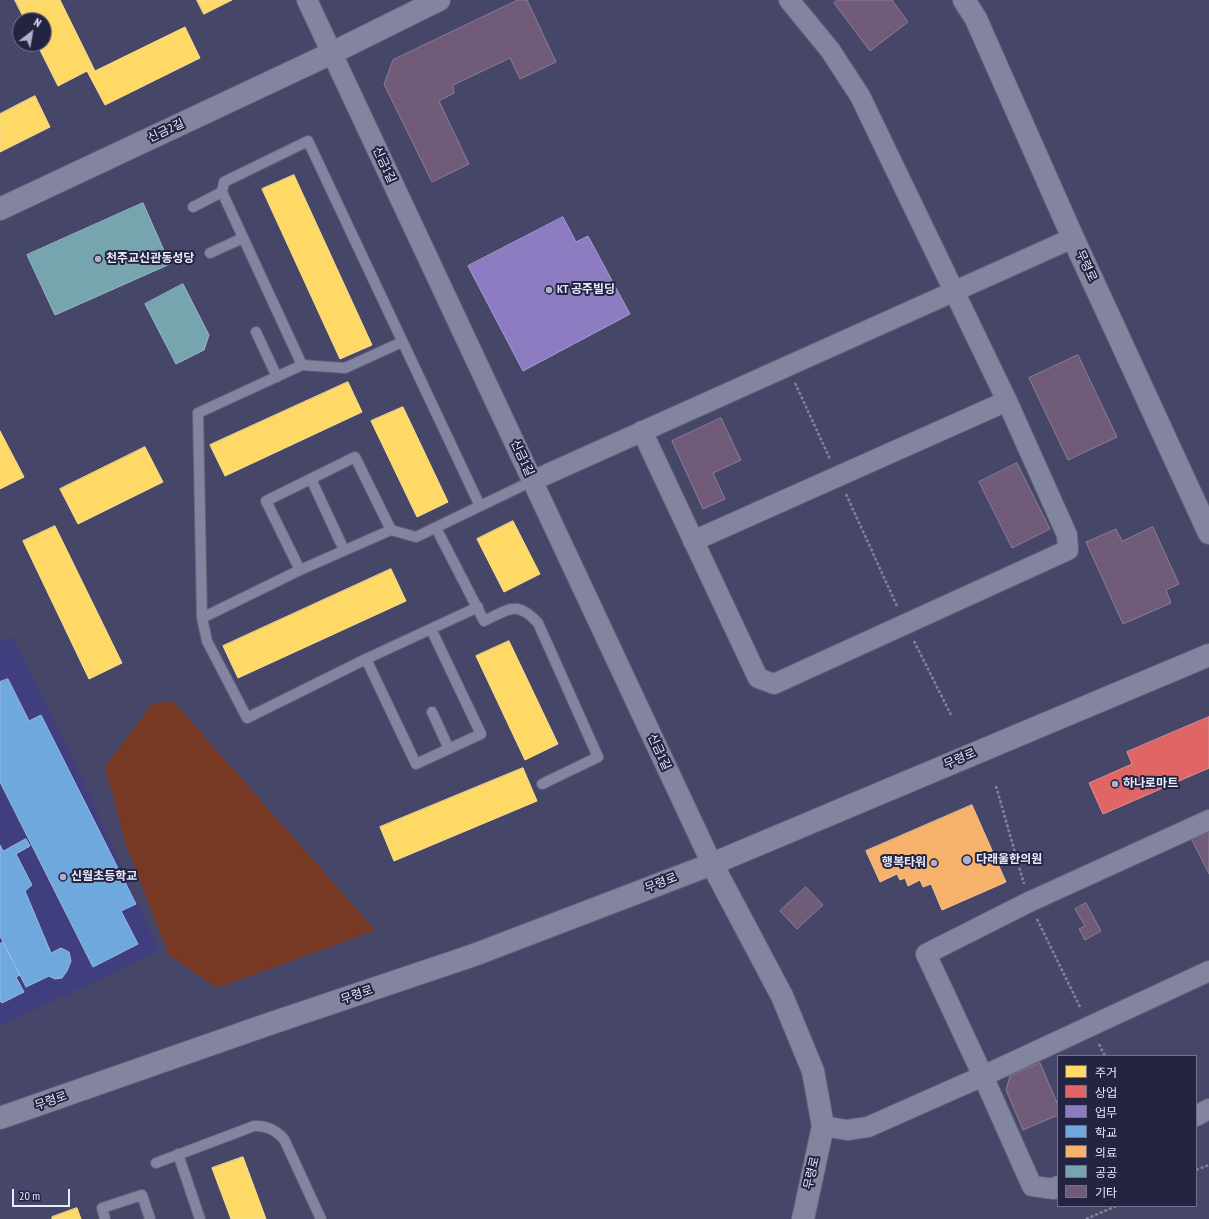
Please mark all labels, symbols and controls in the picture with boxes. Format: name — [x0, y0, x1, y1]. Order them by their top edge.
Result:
north arrow — [12, 12, 52, 52]
text: N — [32, 15, 44, 30]
street label: 신금2길 — [146, 116, 186, 146]
street label: 신금1길 — [369, 145, 399, 185]
street label: 무령로 — [1072, 248, 1100, 284]
place label: 천주교신관동성당 — [106, 252, 194, 266]
marker: 천주교신관동성당 — [93, 254, 103, 264]
place label: KT 공주빌딩 — [557, 283, 615, 297]
marker: KT 공주빌딩 — [544, 285, 554, 295]
street label: 신금1길 — [507, 438, 537, 478]
street label: 신금1길 — [644, 732, 674, 772]
street label: 무령로 — [942, 746, 978, 772]
place label: 하나로마트 — [1123, 777, 1178, 791]
marker: 하나로마트 — [1110, 779, 1120, 789]
place label: 다래울한의원 — [976, 853, 1042, 867]
marker: 다래울한의원 — [961, 854, 973, 866]
place label: 행복타워 — [882, 856, 926, 870]
marker: 행복타워 — [929, 858, 939, 868]
place label: 신월초등학교 — [71, 870, 137, 884]
street label: 무령로 — [643, 870, 679, 896]
marker: 신월초등학교 — [58, 872, 68, 882]
street label: 무령로 — [339, 983, 375, 1007]
legend — [1057, 1055, 1197, 1207]
text: 주거 — [1095, 1065, 1117, 1080]
text: 상업 — [1095, 1085, 1117, 1100]
street label: 무령로 — [33, 1089, 69, 1113]
text: 업무 — [1095, 1105, 1117, 1120]
text: 학교 — [1095, 1125, 1117, 1140]
text: 의료 — [1095, 1145, 1117, 1160]
street label: 무령로 — [801, 1155, 823, 1191]
text: 공공 — [1095, 1165, 1117, 1180]
scale bar — [14, 1181, 72, 1207]
text: 기타 — [1095, 1185, 1117, 1200]
text: 20 m — [19, 1188, 40, 1203]

